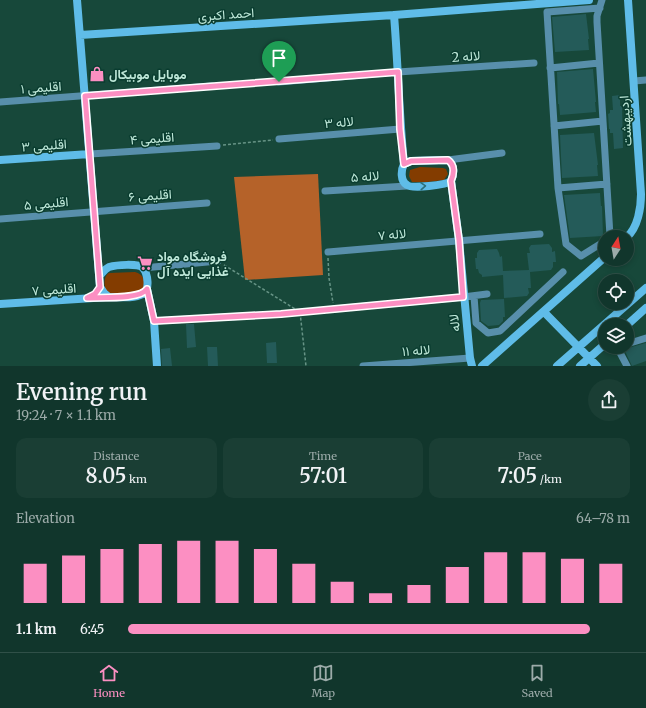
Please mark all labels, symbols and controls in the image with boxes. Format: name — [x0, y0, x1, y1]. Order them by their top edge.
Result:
street label: احمد اکبری — [197, 4, 255, 25]
pin — [262, 41, 296, 82]
icon: arrive — [268, 47, 290, 69]
street label: لاله 2 — [451, 47, 481, 66]
shop icon: موبایل موبیکال — [88, 65, 106, 83]
place label: موبایل موبیکال — [109, 66, 186, 83]
street label: اقلیمی ۱ — [20, 78, 62, 97]
street label: اردیبهشت — [615, 95, 636, 147]
street label: لاله ۳ — [324, 113, 355, 132]
street label: اقلیمی ۴ — [129, 128, 175, 149]
street label: اقلیمی ۳ — [21, 135, 67, 156]
street label: لاله ۵ — [350, 167, 380, 186]
one-way arrow — [420, 181, 426, 190]
street label: اقلیمی ۶ — [128, 186, 172, 205]
street label: اقلیمی ۵ — [23, 193, 69, 214]
street label: لاله ۷ — [377, 225, 407, 244]
north arrow — [598, 230, 634, 266]
map controls — [598, 230, 634, 354]
place label: فروشگاه مواد غذایی ایده آل — [157, 248, 229, 280]
supermarket icon: فروشگاه مواد غذایی ایده آل — [136, 254, 154, 272]
button: locate — [598, 274, 634, 310]
street label: اقلیمی ۷ — [31, 279, 77, 300]
street label: لاله — [445, 313, 464, 333]
button: layers — [598, 318, 634, 354]
street label: لاله ۱۱ — [401, 341, 431, 360]
text: Evening run — [16, 378, 147, 406]
button: share — [588, 379, 630, 421]
text: 19:24 · 7 × 1.1 km — [16, 407, 116, 424]
text: Distance — [93, 449, 139, 463]
text: Time — [309, 449, 337, 463]
text: Pace — [518, 449, 542, 463]
text: 8.05 — [86, 463, 127, 488]
text: 57:01 — [299, 463, 347, 488]
text: 7:05 — [497, 463, 537, 488]
text: km — [127, 472, 147, 486]
text: /km — [537, 472, 562, 486]
text: Elevation — [16, 510, 75, 527]
text: 64–78 m — [576, 510, 630, 527]
text: 1.1 km — [16, 621, 56, 638]
text: 6:45 — [80, 621, 104, 638]
tab: Home — [93, 662, 125, 700]
tab: Map — [312, 662, 335, 700]
tab: Saved — [522, 662, 553, 700]

